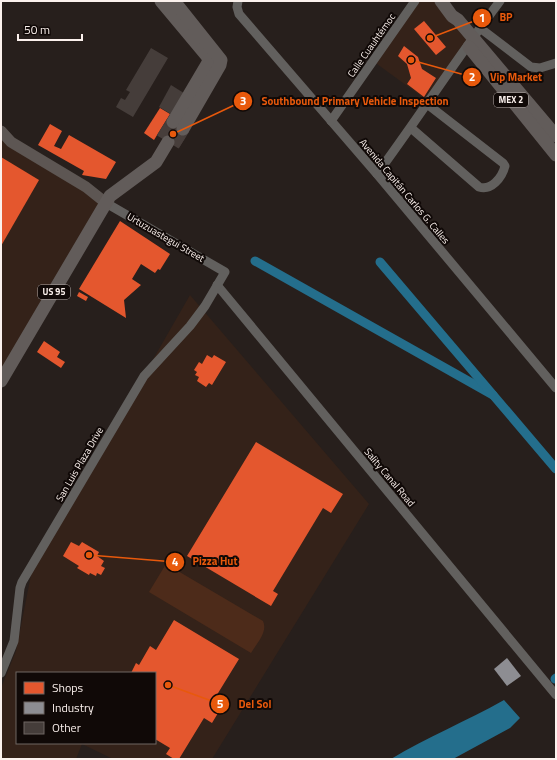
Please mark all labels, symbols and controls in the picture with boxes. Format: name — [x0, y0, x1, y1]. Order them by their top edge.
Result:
callout: BP — [472, 6, 521, 29]
text: 1 — [479, 8, 485, 27]
text: BP — [499, 9, 513, 25]
street label: Calle Cuauhtémoc — [344, 10, 399, 80]
scale bar — [18, 16, 82, 42]
text: 50 m — [24, 20, 50, 39]
callout: Vip Market — [462, 65, 550, 88]
text: 2 — [469, 67, 475, 86]
text: Vip Market — [490, 69, 542, 85]
callout: Southbound Primary Vehicle Inspection — [233, 89, 457, 112]
text: 3 — [240, 91, 246, 110]
text: Southbound Primary Vehicle Inspection — [261, 93, 449, 109]
road number: MEX 2 — [494, 93, 528, 107]
street label: Avenida Capitán Carlos G. Calles — [356, 135, 453, 247]
street label: Urtuzuastegui Street — [124, 209, 208, 266]
road number: US 95 — [38, 285, 70, 299]
street label: San Luis Plaza Drive — [52, 424, 107, 504]
street label: Sality Canal Road — [361, 445, 419, 510]
callout: Pizza Hut — [165, 550, 245, 573]
text: 4 — [172, 552, 179, 571]
text: Pizza Hut — [193, 553, 237, 569]
legend — [16, 672, 156, 744]
text: Shops — [52, 678, 84, 697]
callout: Del Sol — [210, 693, 279, 716]
text: 5 — [217, 694, 224, 713]
text: Del Sol — [239, 696, 271, 712]
text: Industry — [52, 698, 94, 717]
text: Other — [52, 718, 81, 737]

